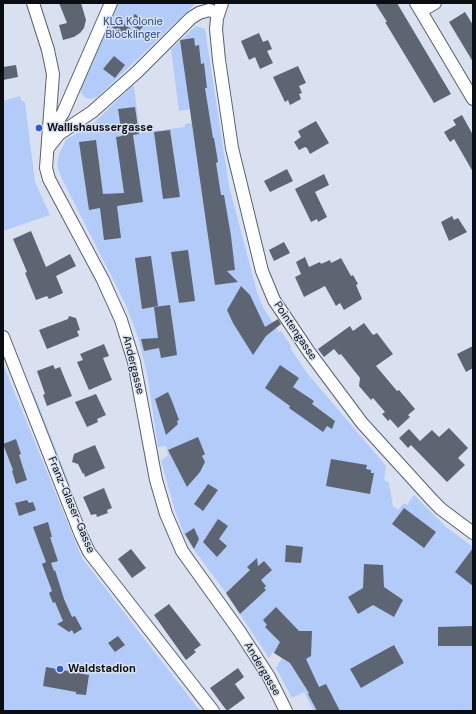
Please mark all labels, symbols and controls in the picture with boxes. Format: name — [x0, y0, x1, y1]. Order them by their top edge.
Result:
park label: KLG Kolonie Blöcklinger — [103, 15, 163, 41]
place label: Wallishaussergasse — [47, 121, 153, 135]
marker: Wallishaussergasse — [34, 123, 44, 133]
street label: Pointengasse — [271, 299, 319, 363]
street label: Andergasse — [119, 334, 147, 396]
street label: Franz-Glaser-Gasse — [45, 455, 97, 555]
street label: Andergasse — [241, 640, 283, 698]
place label: Waldstadion — [68, 662, 136, 676]
marker: Waldstadion — [55, 664, 65, 674]

